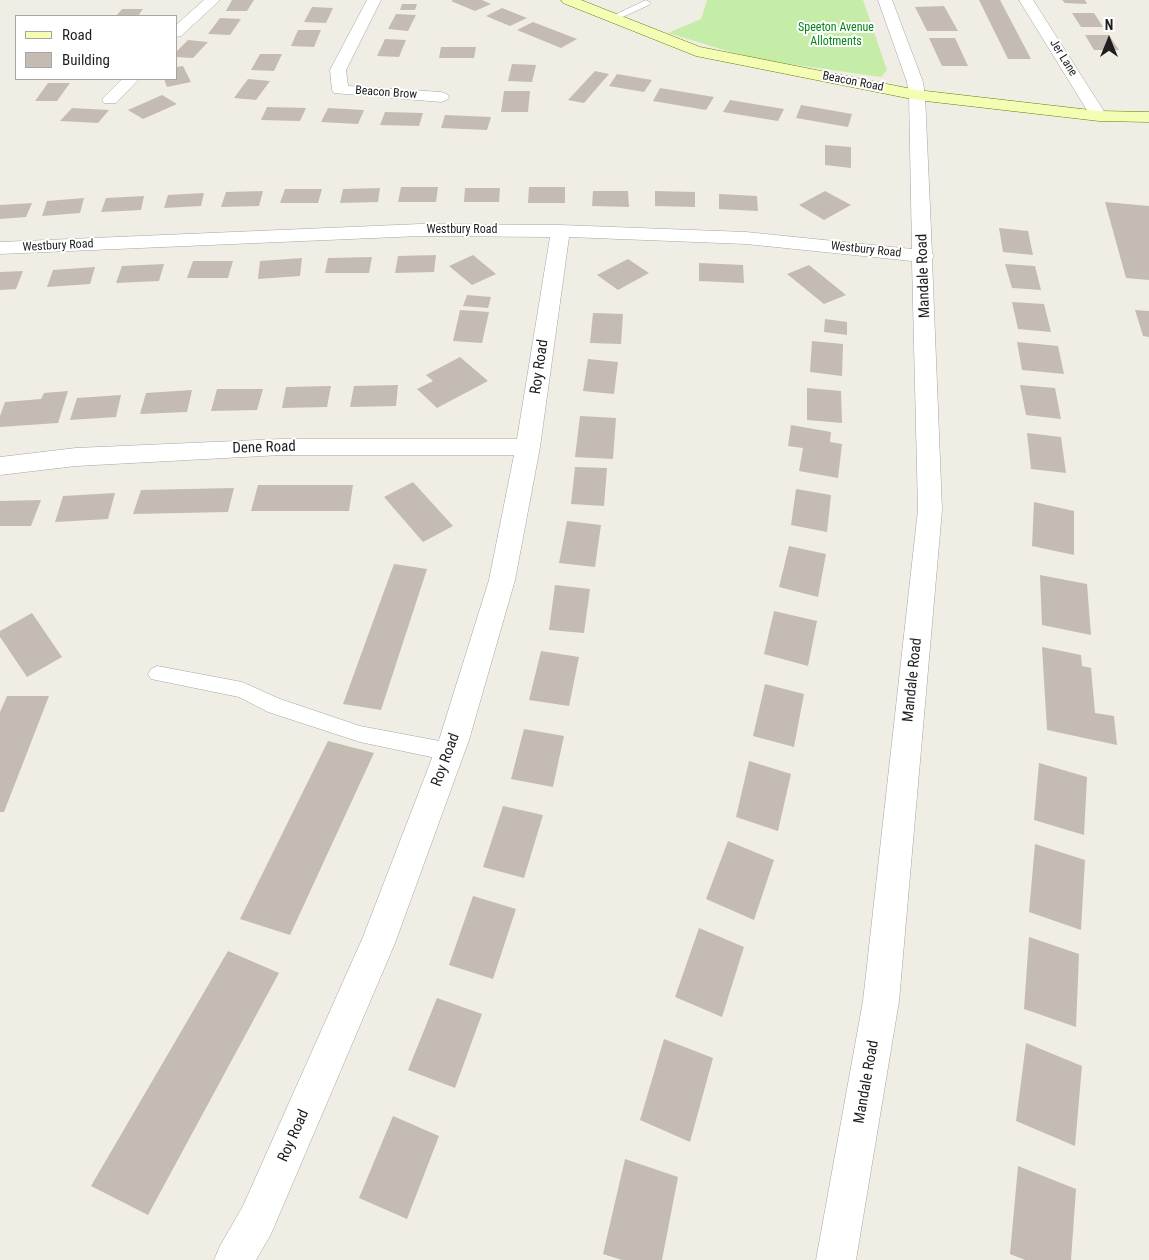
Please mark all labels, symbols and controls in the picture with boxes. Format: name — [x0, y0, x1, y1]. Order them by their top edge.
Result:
legend — [15, 15, 178, 80]
north arrow — [1084, 15, 1134, 65]
text: N — [1105, 17, 1113, 33]
park label: Speeton Avenue Allotments — [798, 21, 874, 49]
text: Road — [62, 26, 92, 44]
street label: Jer Lane — [1046, 37, 1080, 79]
text: Building — [62, 51, 110, 69]
street label: Beacon Road — [821, 69, 885, 95]
street label: Beacon Brow — [355, 84, 417, 102]
street label: Westbury Road — [427, 223, 497, 237]
street label: Mandale Road — [914, 233, 934, 319]
street label: Westbury Road — [22, 237, 94, 255]
street label: Westbury Road — [830, 239, 902, 261]
street label: Roy Road — [527, 338, 553, 396]
street label: Dene Road — [232, 438, 296, 458]
street label: Mandale Road — [900, 637, 926, 723]
street label: Roy Road — [428, 731, 464, 789]
street label: Mandale Road — [851, 1039, 883, 1125]
street label: Roy Road — [275, 1107, 313, 1165]

